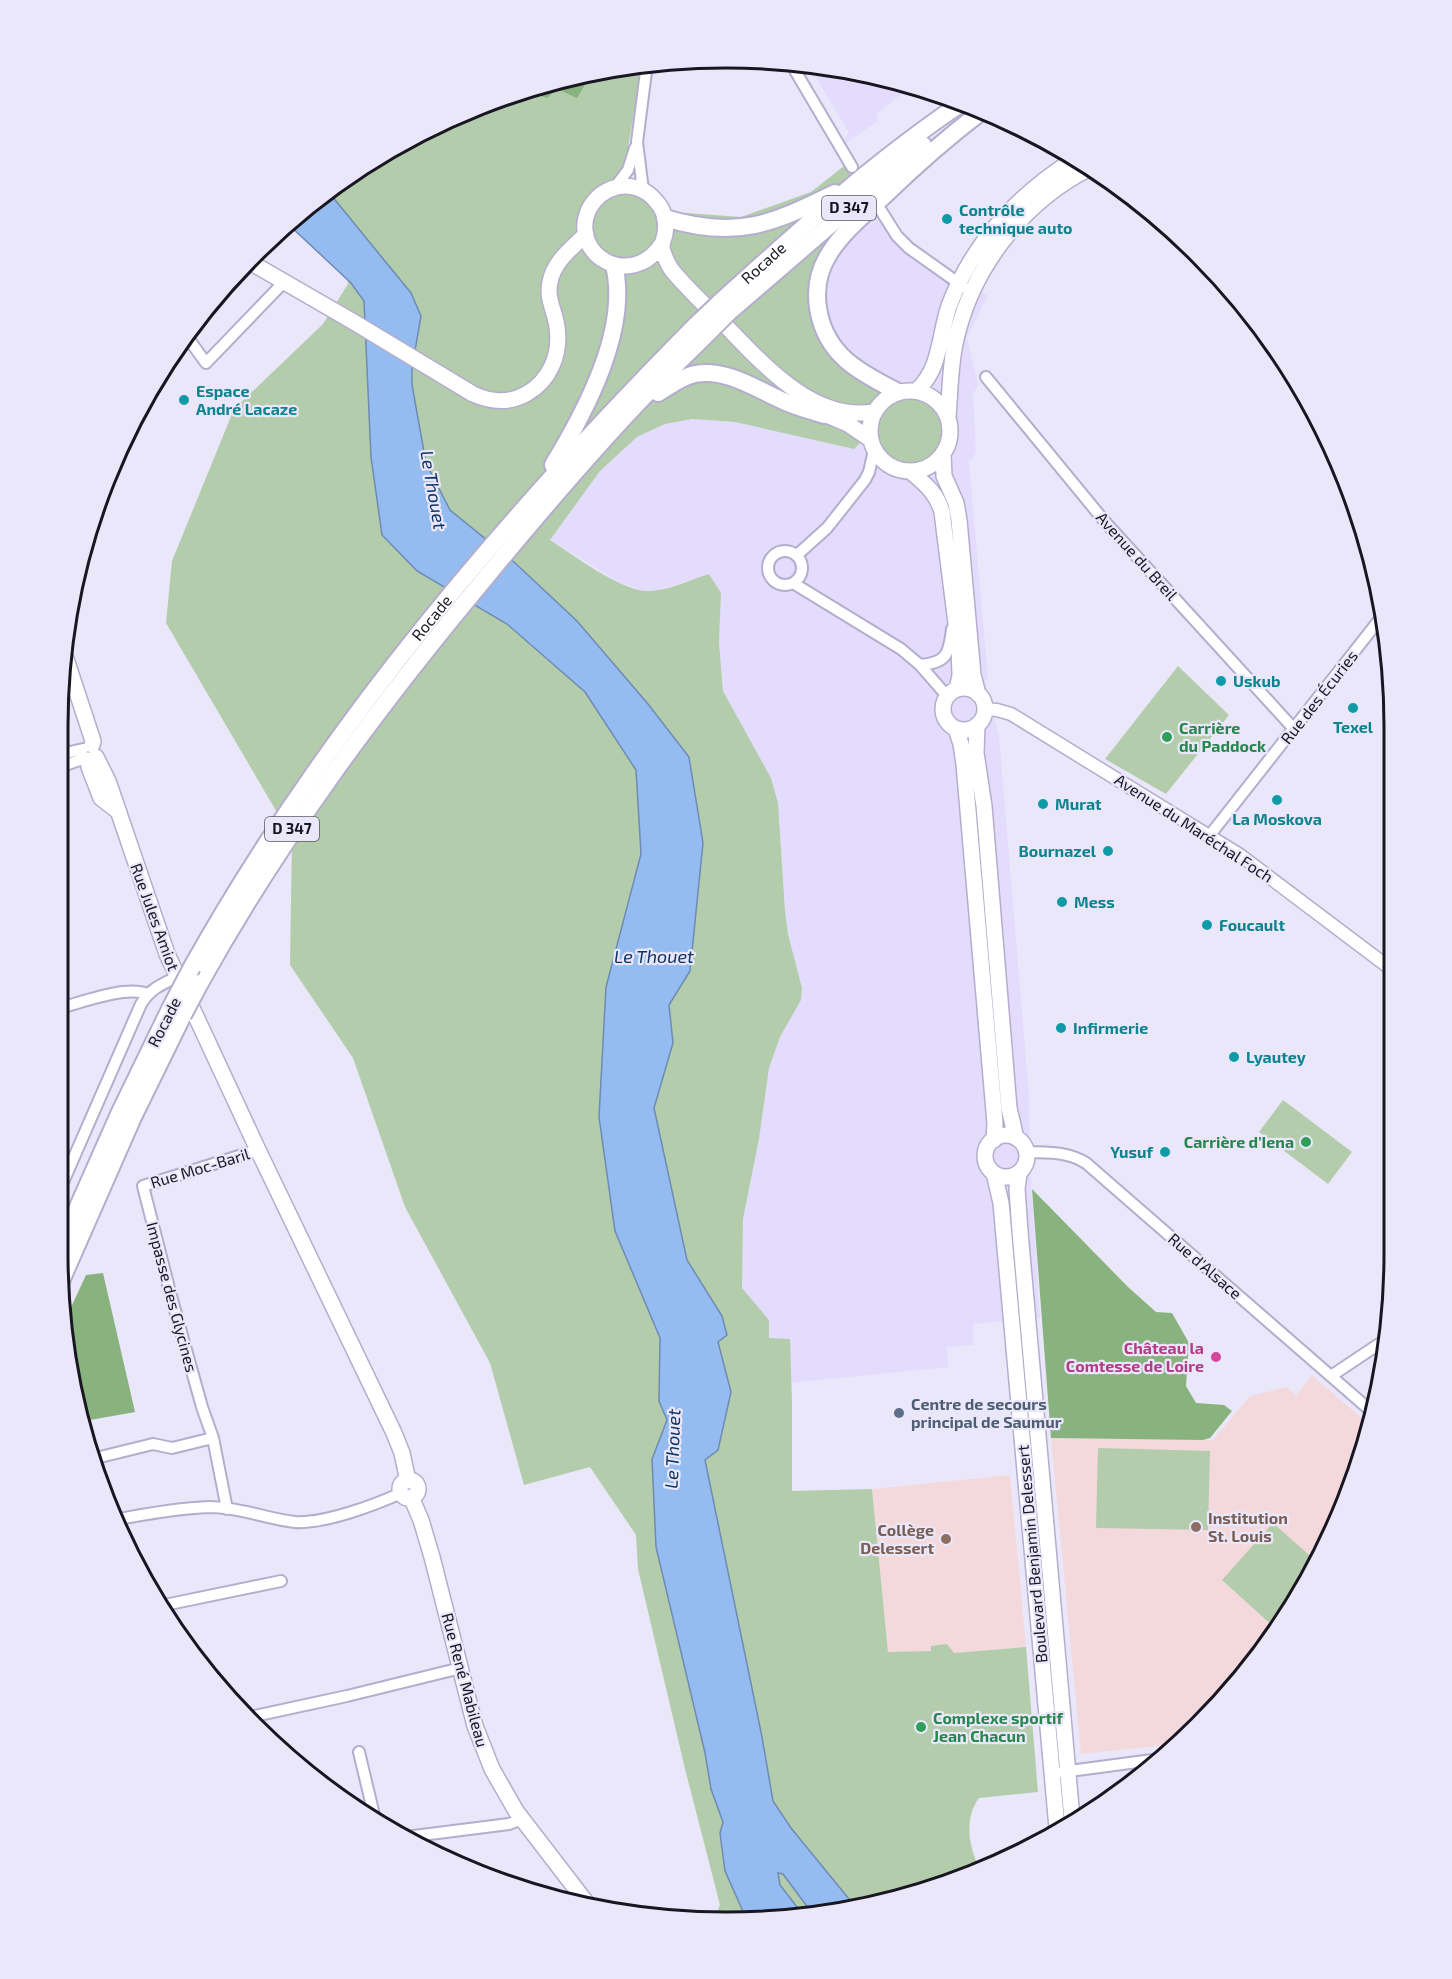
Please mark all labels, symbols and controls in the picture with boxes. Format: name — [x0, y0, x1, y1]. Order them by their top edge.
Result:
road number: D 347 — [822, 196, 876, 220]
place label: Contrôle technique auto — [959, 200, 1072, 237]
marker: Contrôle technique auto — [940, 212, 954, 226]
street label: Rocade — [737, 237, 789, 287]
place label: Espace André Lacaze — [196, 381, 297, 418]
marker: Espace André Lacaze — [177, 393, 191, 407]
water label: Le Thouet — [416, 449, 452, 531]
street label: Avenue du Breil — [1093, 508, 1182, 604]
street label: Rocade — [407, 591, 455, 644]
street label: Rue des Écuries — [1276, 646, 1361, 747]
place label: Uskub — [1233, 671, 1280, 690]
marker: Uskub — [1214, 674, 1228, 688]
marker: Texel — [1346, 701, 1360, 715]
place label: Texel — [1333, 717, 1374, 736]
place label: Carrière du Paddock — [1179, 718, 1266, 755]
marker: Carrière du Paddock — [1160, 730, 1174, 744]
street label: Avenue du Maréchal Foch — [1111, 769, 1277, 886]
marker: La Moskova — [1270, 793, 1284, 807]
place label: Murat — [1055, 794, 1102, 813]
marker: Murat — [1036, 797, 1050, 811]
place label: La Moskova — [1232, 809, 1322, 828]
road number: D 347 — [265, 817, 319, 841]
place label: Bournazel — [1019, 841, 1097, 860]
marker: Bournazel — [1101, 844, 1115, 858]
street label: Rue Jules Amiot — [127, 860, 184, 973]
place label: Mess — [1074, 892, 1115, 911]
marker: Mess — [1055, 895, 1069, 909]
place label: Foucault — [1219, 915, 1285, 934]
marker: Foucault — [1200, 918, 1214, 932]
water label: Le Thouet — [614, 945, 694, 967]
street label: Rocade — [143, 994, 184, 1050]
place label: Infirmerie — [1073, 1018, 1148, 1037]
marker: Infirmerie — [1054, 1021, 1068, 1035]
place label: Lyautey — [1246, 1047, 1306, 1067]
marker: Lyautey — [1227, 1050, 1241, 1064]
place label: Carrière d'Iena — [1184, 1132, 1294, 1151]
marker: Carrière d'Iena — [1299, 1135, 1313, 1149]
place label: Yusuf — [1110, 1142, 1154, 1161]
street label: Rue Moc-Baril — [148, 1143, 252, 1192]
marker: Yusuf — [1158, 1145, 1172, 1159]
street label: Impasse des Glycines — [143, 1220, 202, 1374]
street label: Rue d'Alsace — [1165, 1229, 1246, 1303]
place label: Château la Comtesse de Loire — [1066, 1338, 1204, 1375]
marker: Château la Comtesse de Loire — [1209, 1350, 1223, 1364]
place label: Centre de secours principal de Saumur — [911, 1394, 1062, 1431]
marker: Centre de secours principal de Saumur — [892, 1406, 906, 1420]
water label: Le Thouet — [660, 1408, 684, 1489]
street label: Boulevard Benjamin Delessert — [1012, 1444, 1052, 1664]
place label: Institution St. Louis — [1208, 1508, 1288, 1545]
place label: Collège Delessert — [860, 1520, 934, 1557]
marker: Institution St. Louis — [1189, 1520, 1203, 1534]
marker: Collège Delessert — [939, 1532, 953, 1546]
street label: Rue René Mabileau — [438, 1611, 493, 1749]
place label: Complexe sportif Jean Chacun — [933, 1708, 1063, 1745]
marker: Complexe sportif Jean Chacun — [914, 1720, 928, 1734]

